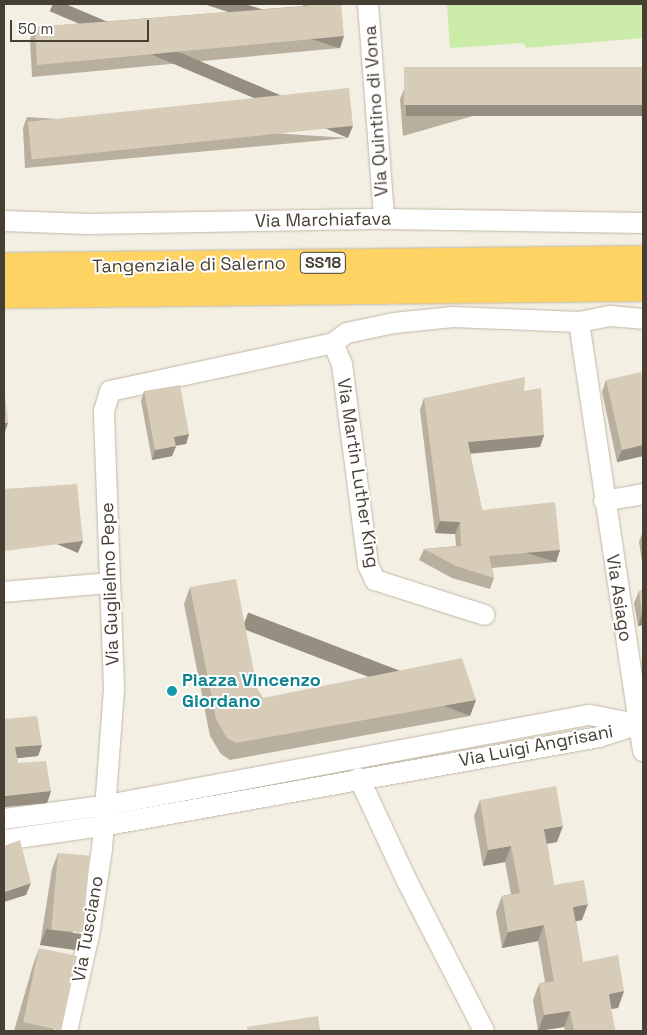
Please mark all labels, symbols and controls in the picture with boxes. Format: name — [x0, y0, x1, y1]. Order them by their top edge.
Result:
scale bar — [12, 10, 151, 42]
text: 50 m — [18, 19, 53, 38]
street label: Via Quintino di Vona — [359, 25, 393, 197]
street label: Via Marchiafava — [255, 208, 391, 232]
road number: SS18 — [299, 250, 347, 276]
street label: Tangenziale di Salerno — [92, 253, 286, 277]
street label: Via Martin Luther King — [332, 377, 384, 569]
street label: Via Guglielmo Pepe — [96, 502, 124, 666]
street label: Via Asiago — [601, 553, 637, 643]
place label: Piazza Vincenzo Giordano — [182, 670, 321, 712]
marker: Piazza Vincenzo Giordano — [166, 685, 178, 697]
street label: Via Luigi Angrisani — [457, 720, 615, 772]
street label: Via Tusciano — [68, 874, 108, 984]

